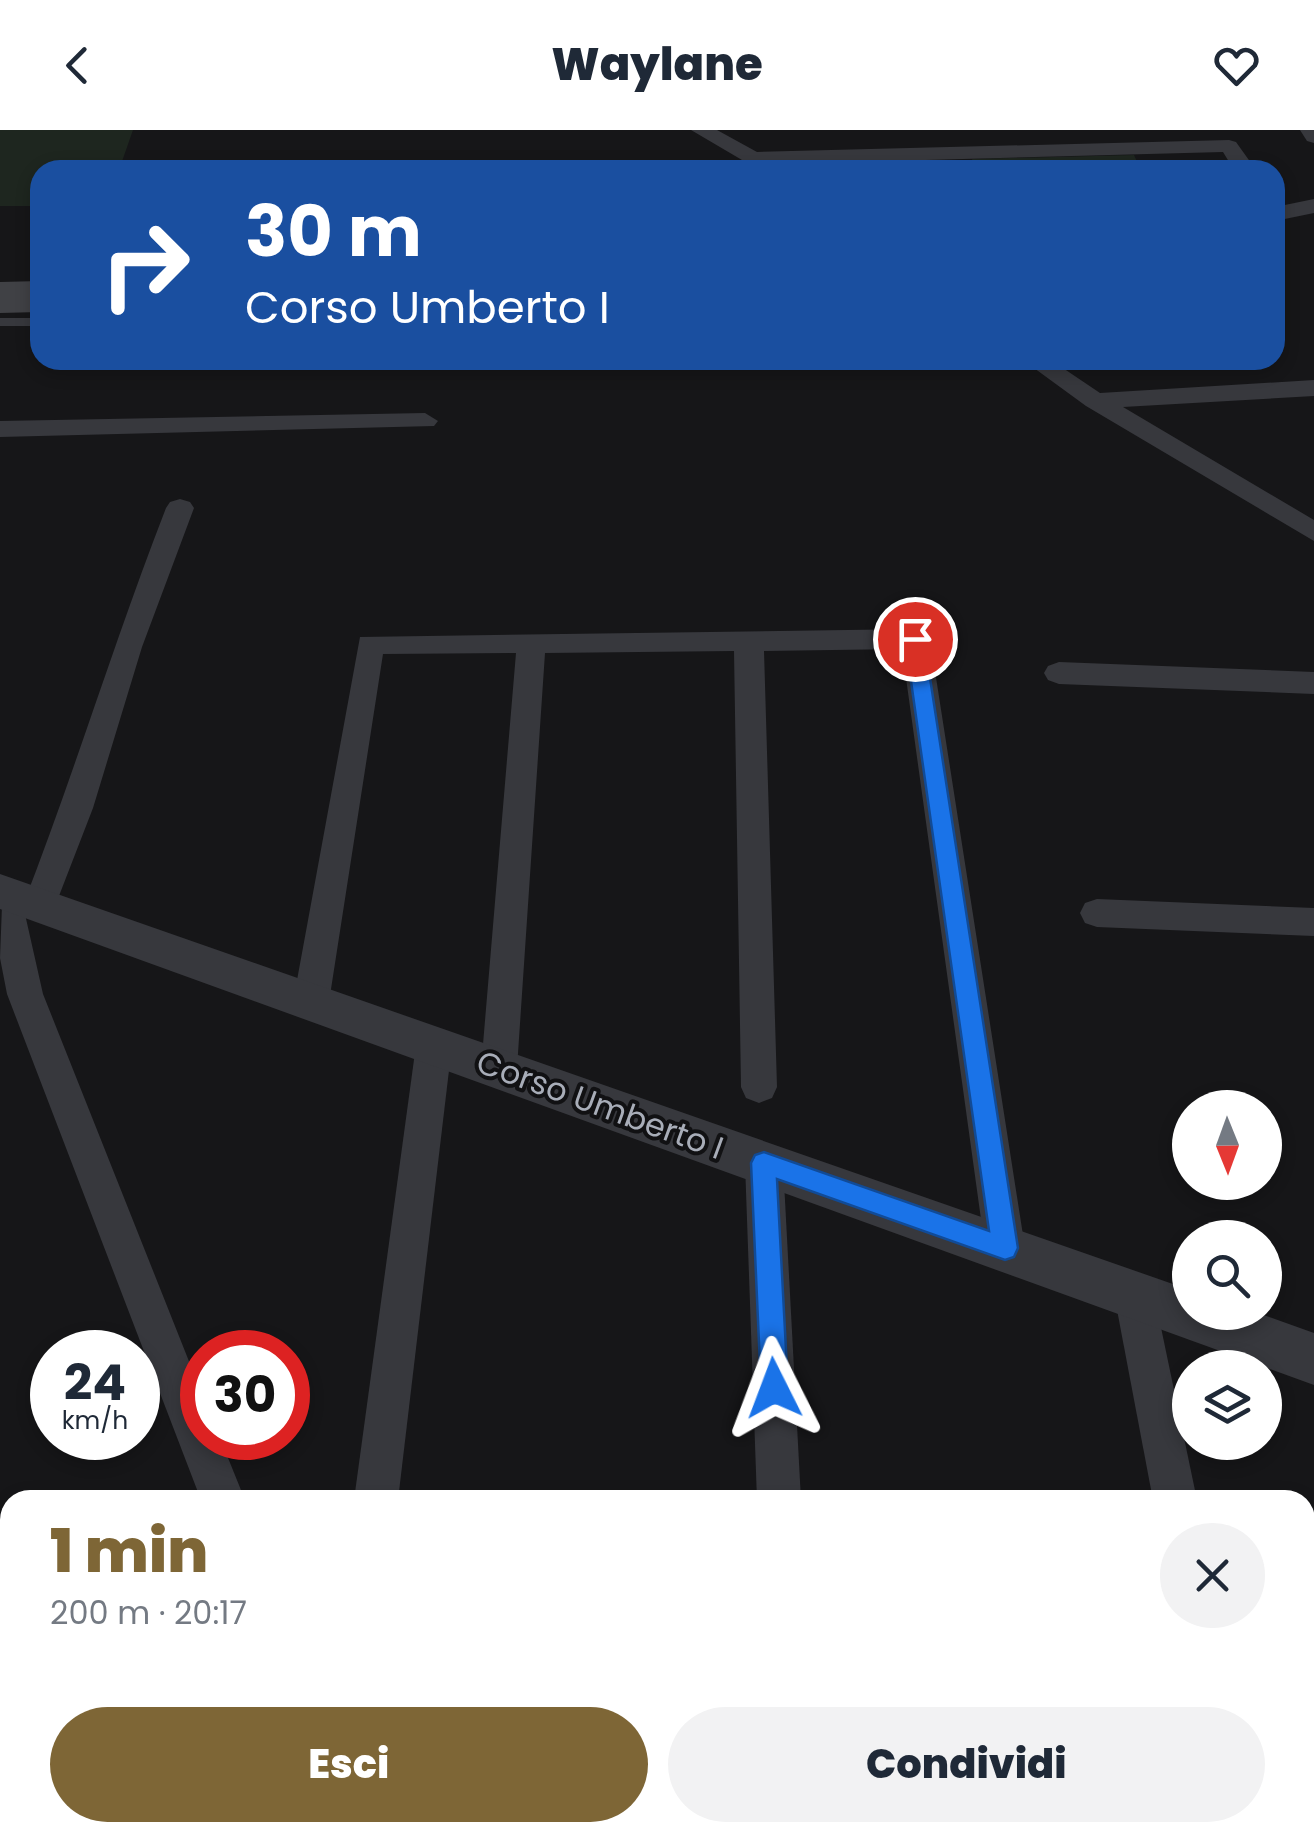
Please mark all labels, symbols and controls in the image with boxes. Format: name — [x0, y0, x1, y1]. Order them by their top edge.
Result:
text: Waylane — [551, 33, 763, 96]
icon: back — [50, 38, 105, 93]
icon: heart — [1209, 38, 1264, 93]
text: 30 m — [245, 182, 422, 281]
icon: right — [80, 200, 210, 330]
text: Corso Umberto I — [245, 276, 610, 339]
pin — [873, 597, 958, 682]
icon: arrive — [888, 612, 943, 667]
street label: Corso Umberto I — [471, 1039, 730, 1170]
north arrow — [1172, 1090, 1282, 1200]
map controls — [1172, 1090, 1282, 1460]
button: search — [1172, 1220, 1282, 1330]
speed limit sign: 30 — [180, 1330, 310, 1460]
position arrow — [722, 1336, 826, 1440]
text: 24 — [64, 1347, 126, 1418]
button: layers — [1172, 1350, 1282, 1460]
text: km/h — [62, 1403, 128, 1438]
text: 1 min — [50, 1509, 208, 1593]
button: close — [1160, 1523, 1265, 1628]
text: 200 m · 20:17 — [50, 1590, 247, 1635]
button: Esci — [50, 1707, 648, 1822]
button: Condividi — [668, 1707, 1265, 1822]

